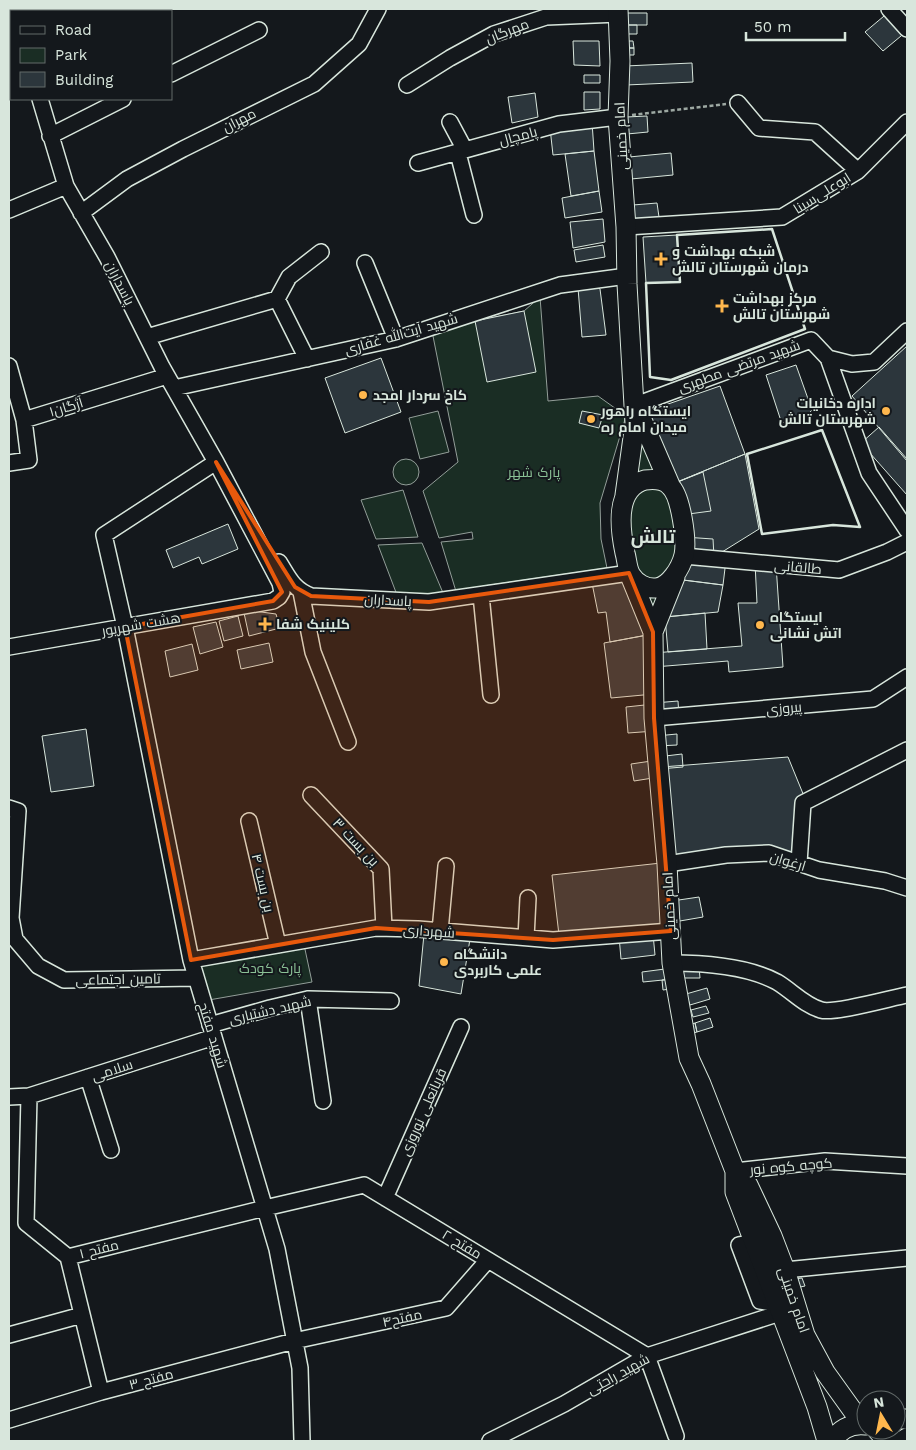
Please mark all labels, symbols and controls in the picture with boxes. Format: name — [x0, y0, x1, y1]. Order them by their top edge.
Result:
legend — [10, 10, 172, 100]
scale bar — [746, 10, 845, 42]
street label: مهرگان — [483, 15, 531, 47]
text: 50 m — [754, 18, 791, 36]
text: Road — [55, 21, 92, 39]
text: Park — [55, 46, 88, 64]
text: Building — [55, 71, 113, 89]
street label: امام خمینی — [611, 101, 633, 170]
street label: مهران — [220, 105, 258, 135]
street label: پامچال — [497, 123, 540, 151]
street label: ابوعلی‌سینا — [790, 169, 854, 217]
place label: شبکه بهداشت و درمان شهرستان تالش — [672, 243, 809, 276]
marker: شبکه بهداشت و درمان شهرستان تالش — [654, 252, 668, 266]
street label: پاسداران — [100, 258, 138, 309]
place label: مرکز بهداشت شهرستان تالش — [733, 290, 830, 323]
marker: مرکز بهداشت شهرستان تالش — [715, 299, 729, 313]
street label: شهید آیت‌الله غفاری — [342, 309, 459, 358]
street label: شهید مرتضی مطهری — [676, 336, 802, 396]
place label: کاخ سردار امجد — [373, 387, 467, 405]
marker: کاخ سردار امجد — [357, 389, 369, 401]
street label: ۱آژگان — [47, 394, 85, 420]
place label: اداره دخانیات شهرستان تالش — [779, 395, 876, 428]
place label: ایستگاه راهور میدان امام ره — [600, 403, 691, 437]
marker: اداره دخانیات شهرستان تالش — [880, 405, 892, 417]
marker: ایستگاه راهور میدان امام ره — [585, 413, 597, 425]
park label: پارک شهر — [507, 464, 560, 482]
district label: تالش — [631, 525, 676, 548]
street label: طالقانی — [774, 557, 822, 577]
street label: پاسداران — [364, 591, 412, 611]
street label: هشت شهریور — [99, 609, 182, 639]
place label: ایستگاه اتش نشانی — [770, 609, 842, 642]
place label: کلینیک شفا — [276, 616, 350, 632]
marker: کلینیک شفا — [258, 617, 272, 631]
marker: ایستگاه اتش نشانی — [754, 619, 766, 631]
street label: پیروزی — [765, 698, 803, 720]
street label: بن بست ۳ — [330, 815, 382, 869]
street label: ارغوان — [768, 848, 808, 874]
street label: بن بست ۴ — [249, 852, 277, 914]
street label: امام خمینی — [659, 871, 681, 940]
street label: شهرداری — [403, 921, 455, 941]
place label: دانشگاه علمی کاربردی — [454, 946, 542, 979]
marker: دانشگاه علمی کاربردی — [438, 956, 450, 968]
park label: پارک کودک — [239, 960, 301, 978]
street label: تامین اجتماعی — [75, 970, 161, 988]
street label: شهید دشتیاری — [227, 993, 313, 1027]
street label: شهید مفتح — [194, 1000, 231, 1070]
street label: سلامی — [89, 1056, 135, 1084]
street label: قربانعلی نوروزی — [397, 1066, 449, 1158]
street label: کوچه کوه نور — [748, 1154, 833, 1180]
street label: مفتح ۲ — [439, 1226, 485, 1263]
street label: مفتح ۱ — [78, 1236, 121, 1263]
street label: امام خمینی — [773, 1265, 813, 1336]
street label: مفتح۴ — [381, 1306, 424, 1331]
street label: شهید راحتی — [584, 1350, 652, 1398]
street label: مفتح ۳ — [127, 1365, 175, 1394]
north arrow — [856, 1390, 906, 1440]
text: N — [872, 1393, 885, 1411]

